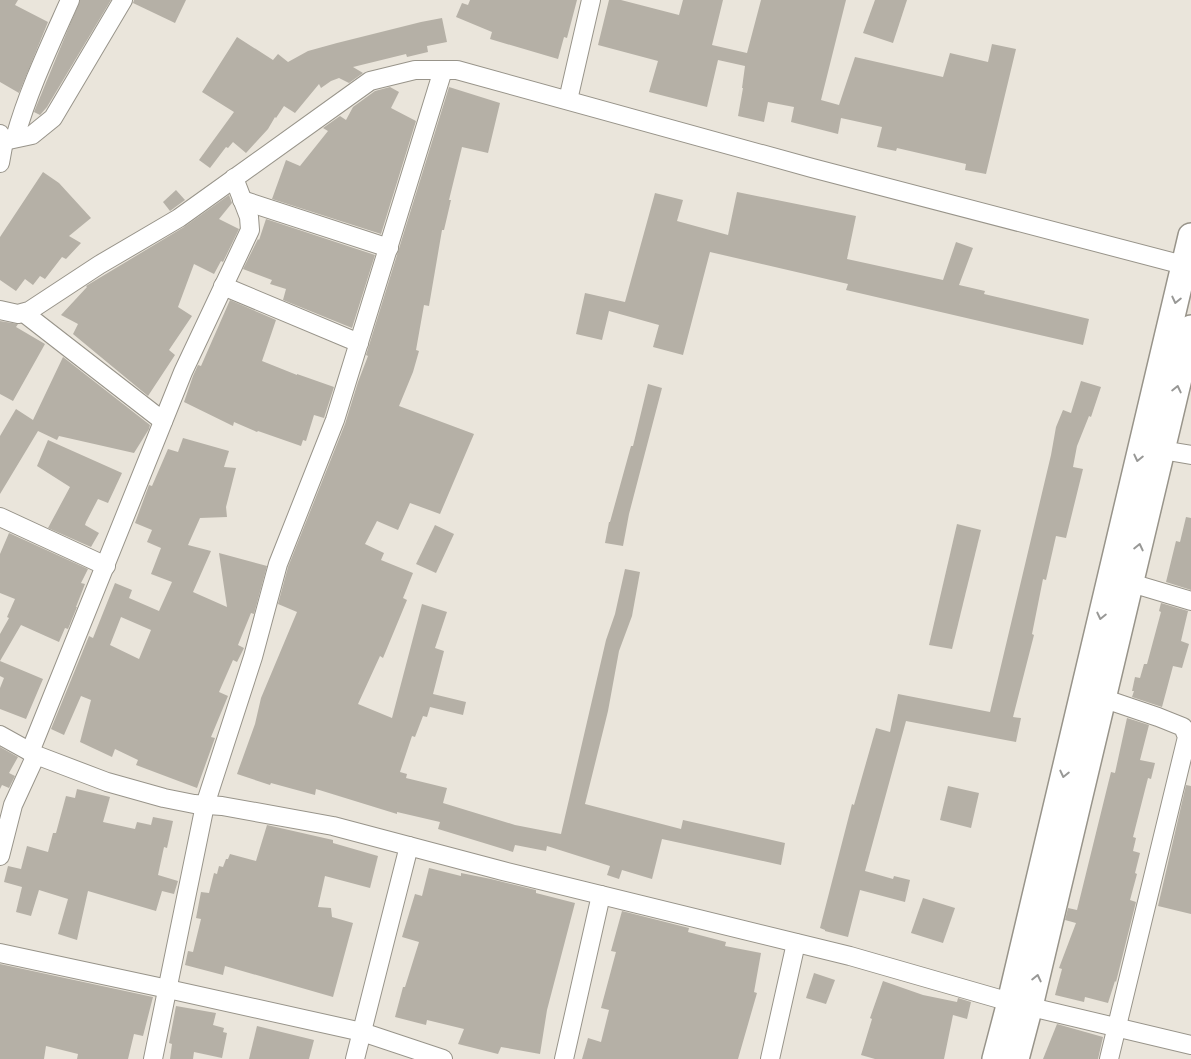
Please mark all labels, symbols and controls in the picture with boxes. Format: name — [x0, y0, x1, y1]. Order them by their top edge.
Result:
one-way arrow — [1171, 296, 1182, 305]
one-way arrow — [1171, 385, 1182, 394]
one-way arrow — [1133, 454, 1144, 463]
one-way arrow — [1133, 543, 1144, 552]
one-way arrow — [1096, 612, 1107, 621]
one-way arrow — [1059, 770, 1070, 779]
one-way arrow — [1031, 973, 1042, 982]

